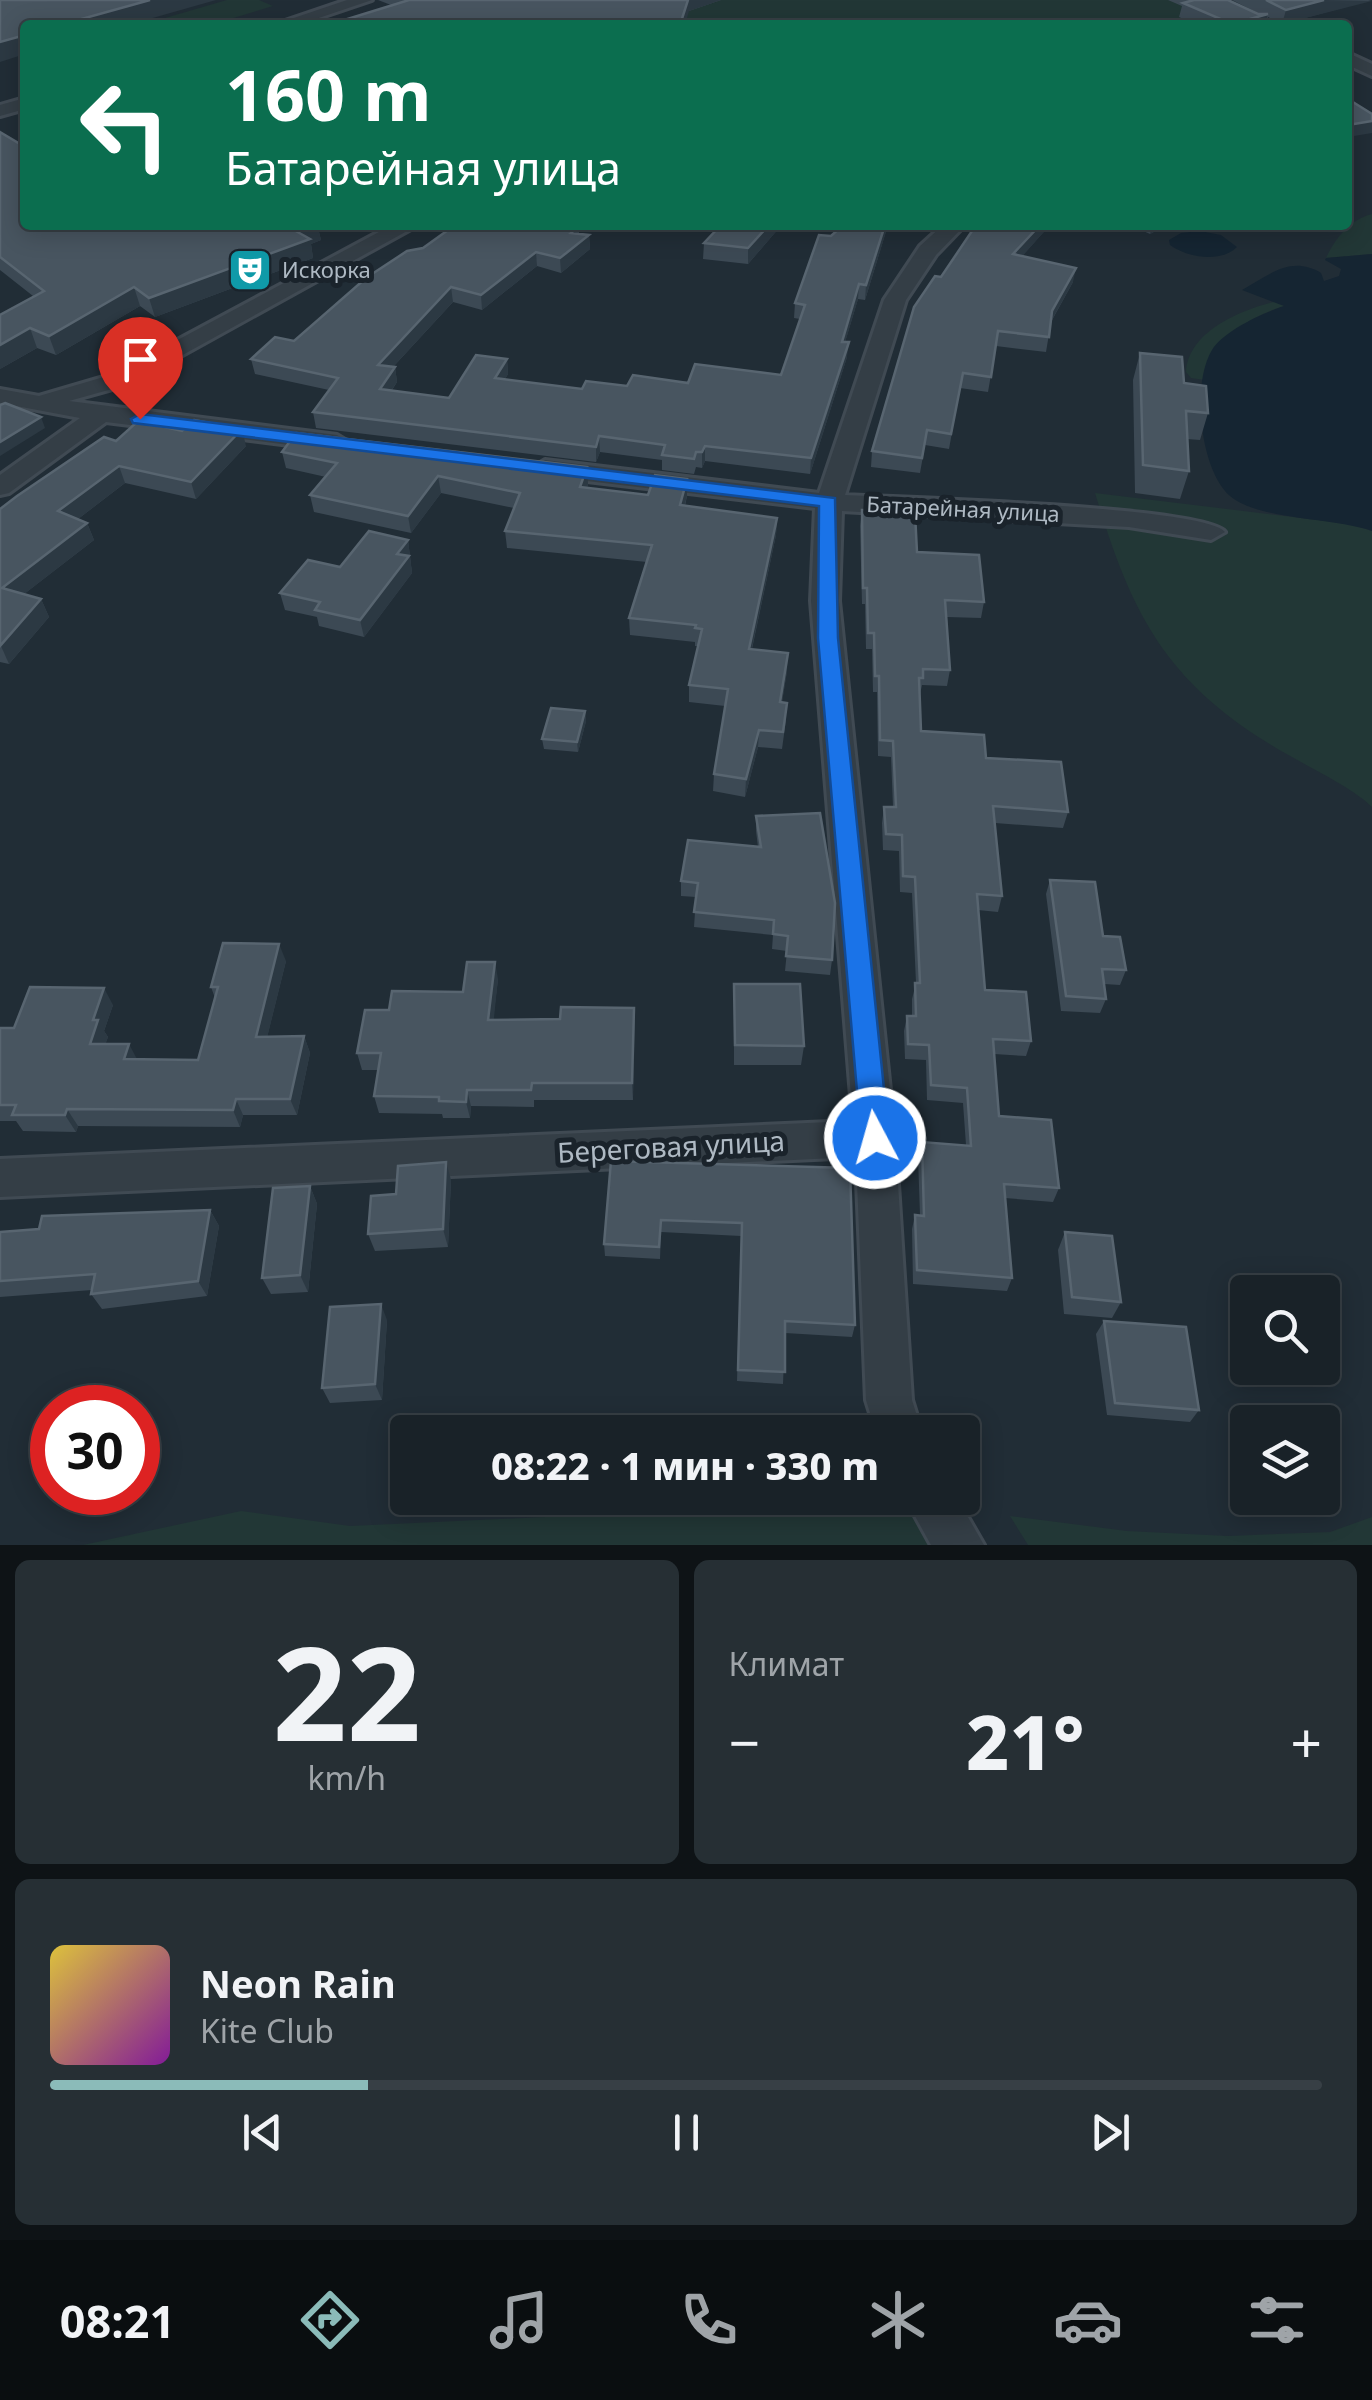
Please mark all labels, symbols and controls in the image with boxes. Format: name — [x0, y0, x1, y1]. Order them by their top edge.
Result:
text: 160 m — [225, 46, 432, 142]
icon: left — [60, 60, 190, 190]
text: Батарейная улица — [225, 137, 621, 198]
theatre icon: Искорка — [227, 247, 273, 293]
place label: Искорка — [282, 254, 371, 284]
pin — [98, 317, 183, 420]
icon: arrive — [113, 332, 168, 387]
street label: Батарейная улица — [866, 488, 1061, 528]
position arrow — [823, 1086, 927, 1190]
street label: Береговая улица — [556, 1121, 786, 1171]
map controls — [1230, 1275, 1340, 1515]
button: search — [1230, 1275, 1340, 1385]
speed limit sign: 30 — [30, 1385, 160, 1515]
button: layers — [1230, 1405, 1340, 1515]
text: 08:22 · 1 мин · 330 m — [491, 1439, 879, 1491]
text: 22 — [272, 1602, 421, 1779]
text: Климат — [729, 1642, 844, 1685]
text: 21° — [966, 1690, 1084, 1792]
text: − — [729, 1704, 760, 1779]
text: + — [1291, 1704, 1322, 1779]
text: km/h — [307, 1756, 386, 1799]
text: Neon Rain — [200, 1957, 396, 2009]
text: Kite Club — [200, 2009, 334, 2052]
icon: previous — [235, 2105, 290, 2160]
icon: pause — [659, 2105, 714, 2160]
icon: next — [1083, 2105, 1138, 2160]
icon: directions — [295, 2285, 365, 2355]
icon: music — [484, 2285, 554, 2355]
icon: phone — [674, 2285, 744, 2355]
icon: climate — [863, 2285, 933, 2355]
icon: car — [1053, 2285, 1123, 2355]
icon: filters — [1242, 2285, 1312, 2355]
text: 08:21 — [60, 2290, 175, 2351]

